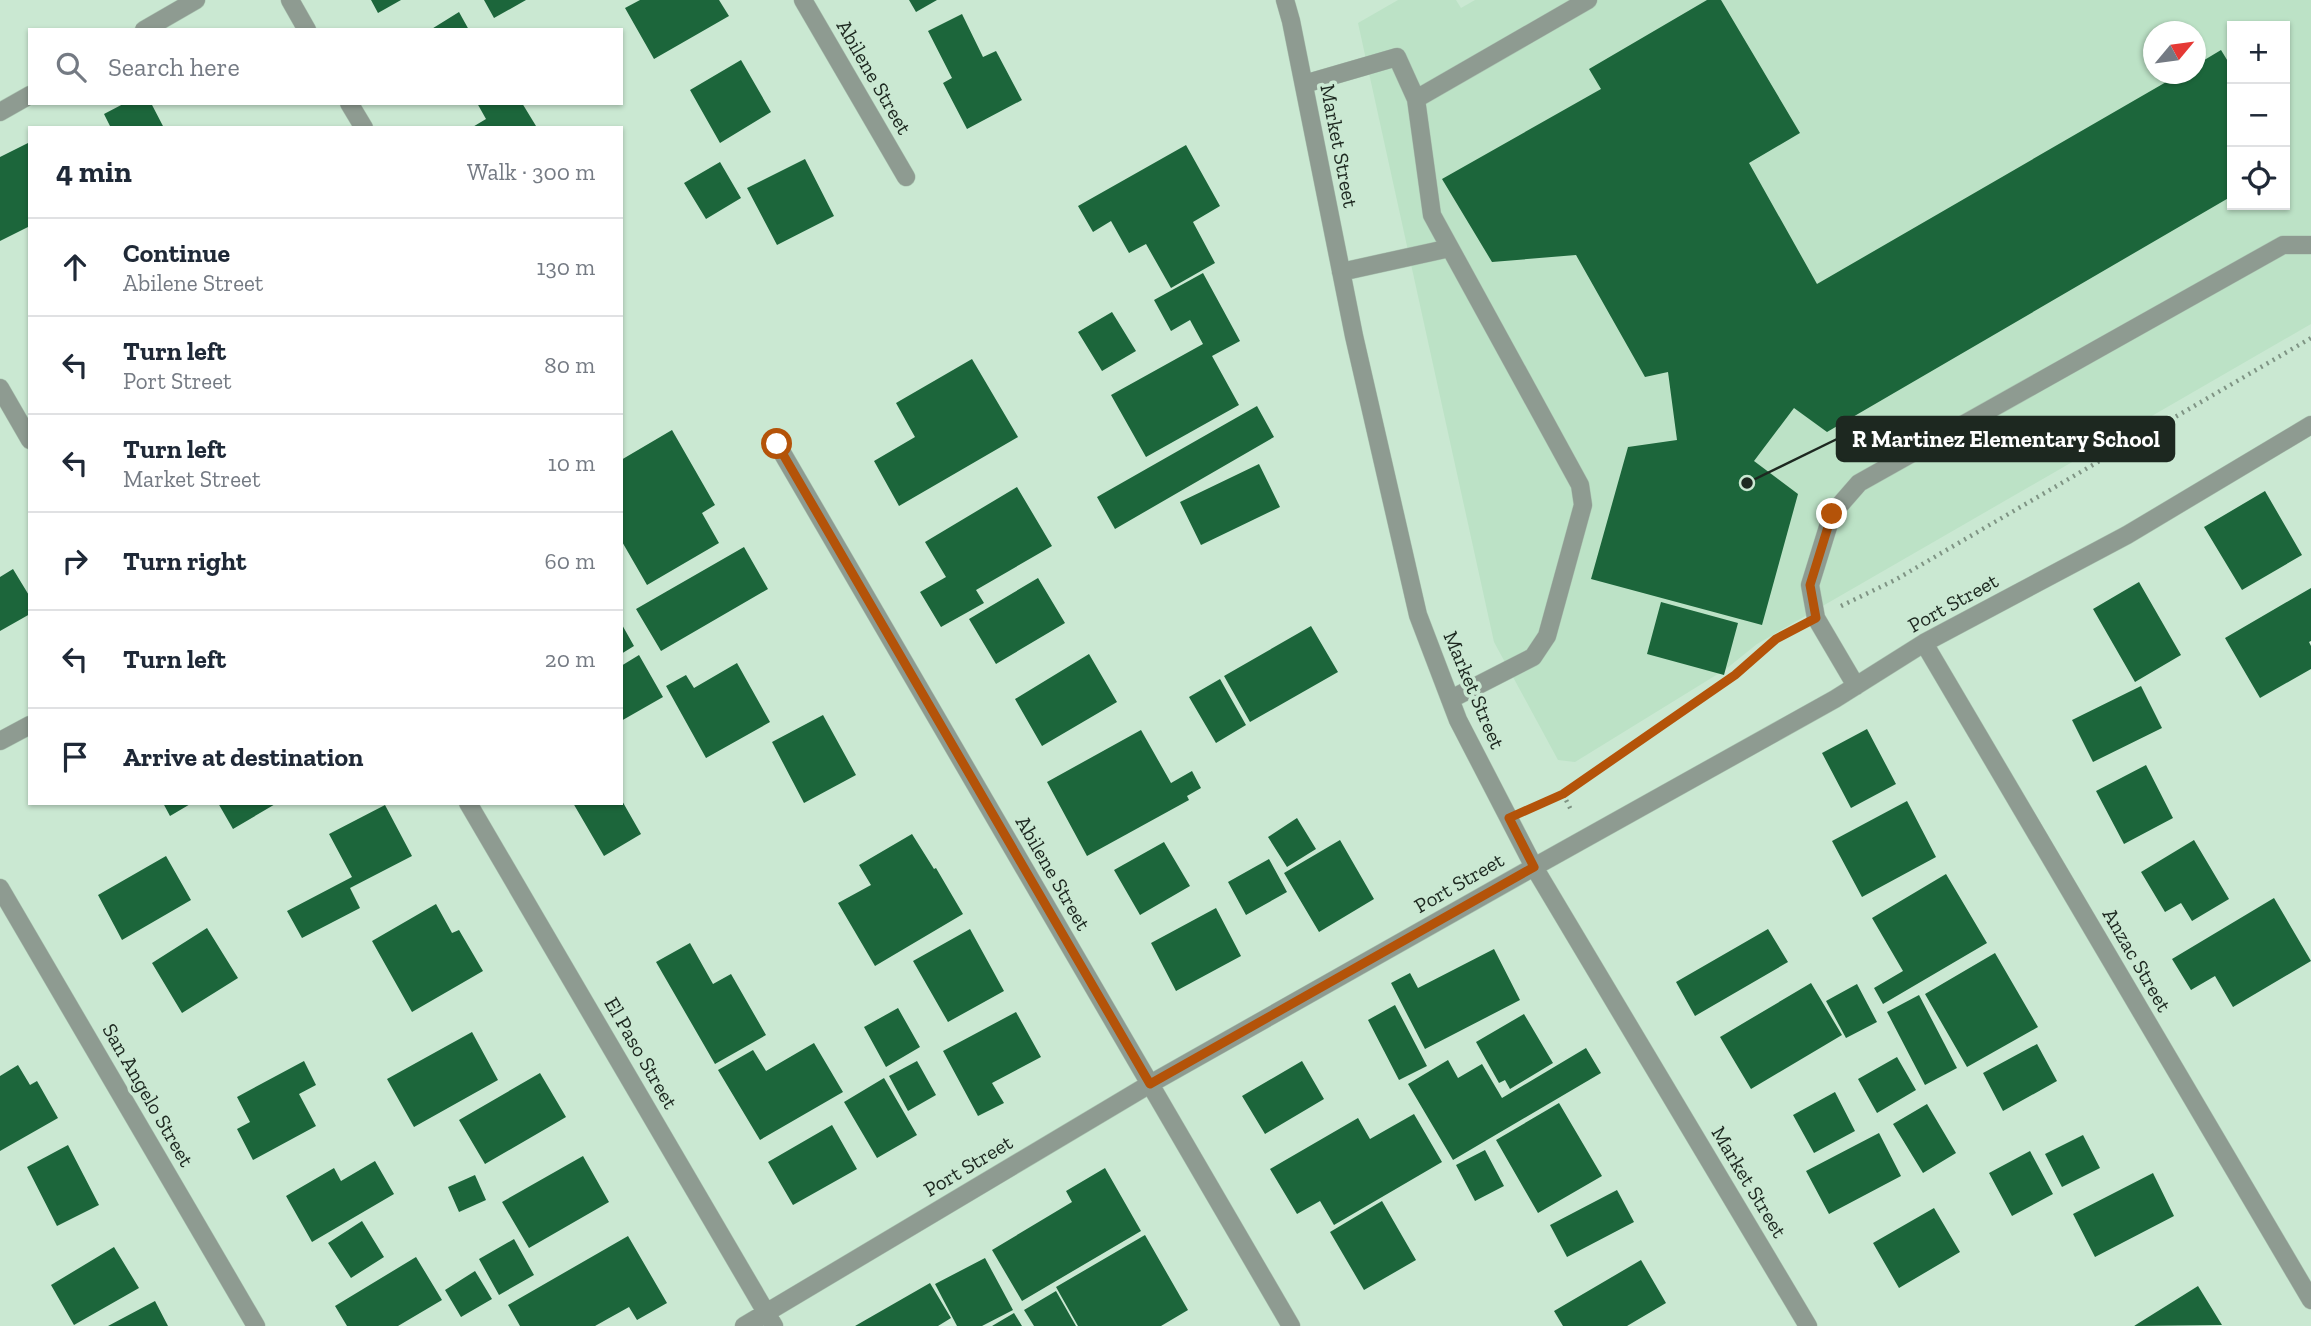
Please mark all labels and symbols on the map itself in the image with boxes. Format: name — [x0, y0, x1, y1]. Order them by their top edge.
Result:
street label: Abilene Street — [832, 15, 917, 139]
north arrow — [2143, 21, 2206, 84]
street label: Market Street — [1315, 82, 1364, 210]
callout: R Martinez Elementary School — [1837, 417, 2174, 461]
text: R Martinez Elementary School — [1852, 425, 2160, 453]
route start — [761, 428, 792, 459]
route end — [1816, 498, 1847, 529]
street label: Port Street — [1903, 568, 2002, 638]
street label: Market Street — [1438, 627, 1511, 753]
street label: Abilene Street — [1011, 811, 1096, 935]
street label: Port Street — [1410, 847, 1508, 918]
street label: Anzac Street — [2098, 904, 2177, 1016]
street label: El Paso Street — [599, 992, 684, 1113]
street label: San Angelo Street — [97, 1019, 200, 1171]
street label: Market Street — [1706, 1122, 1793, 1242]
street label: Port Street — [919, 1129, 1017, 1202]

